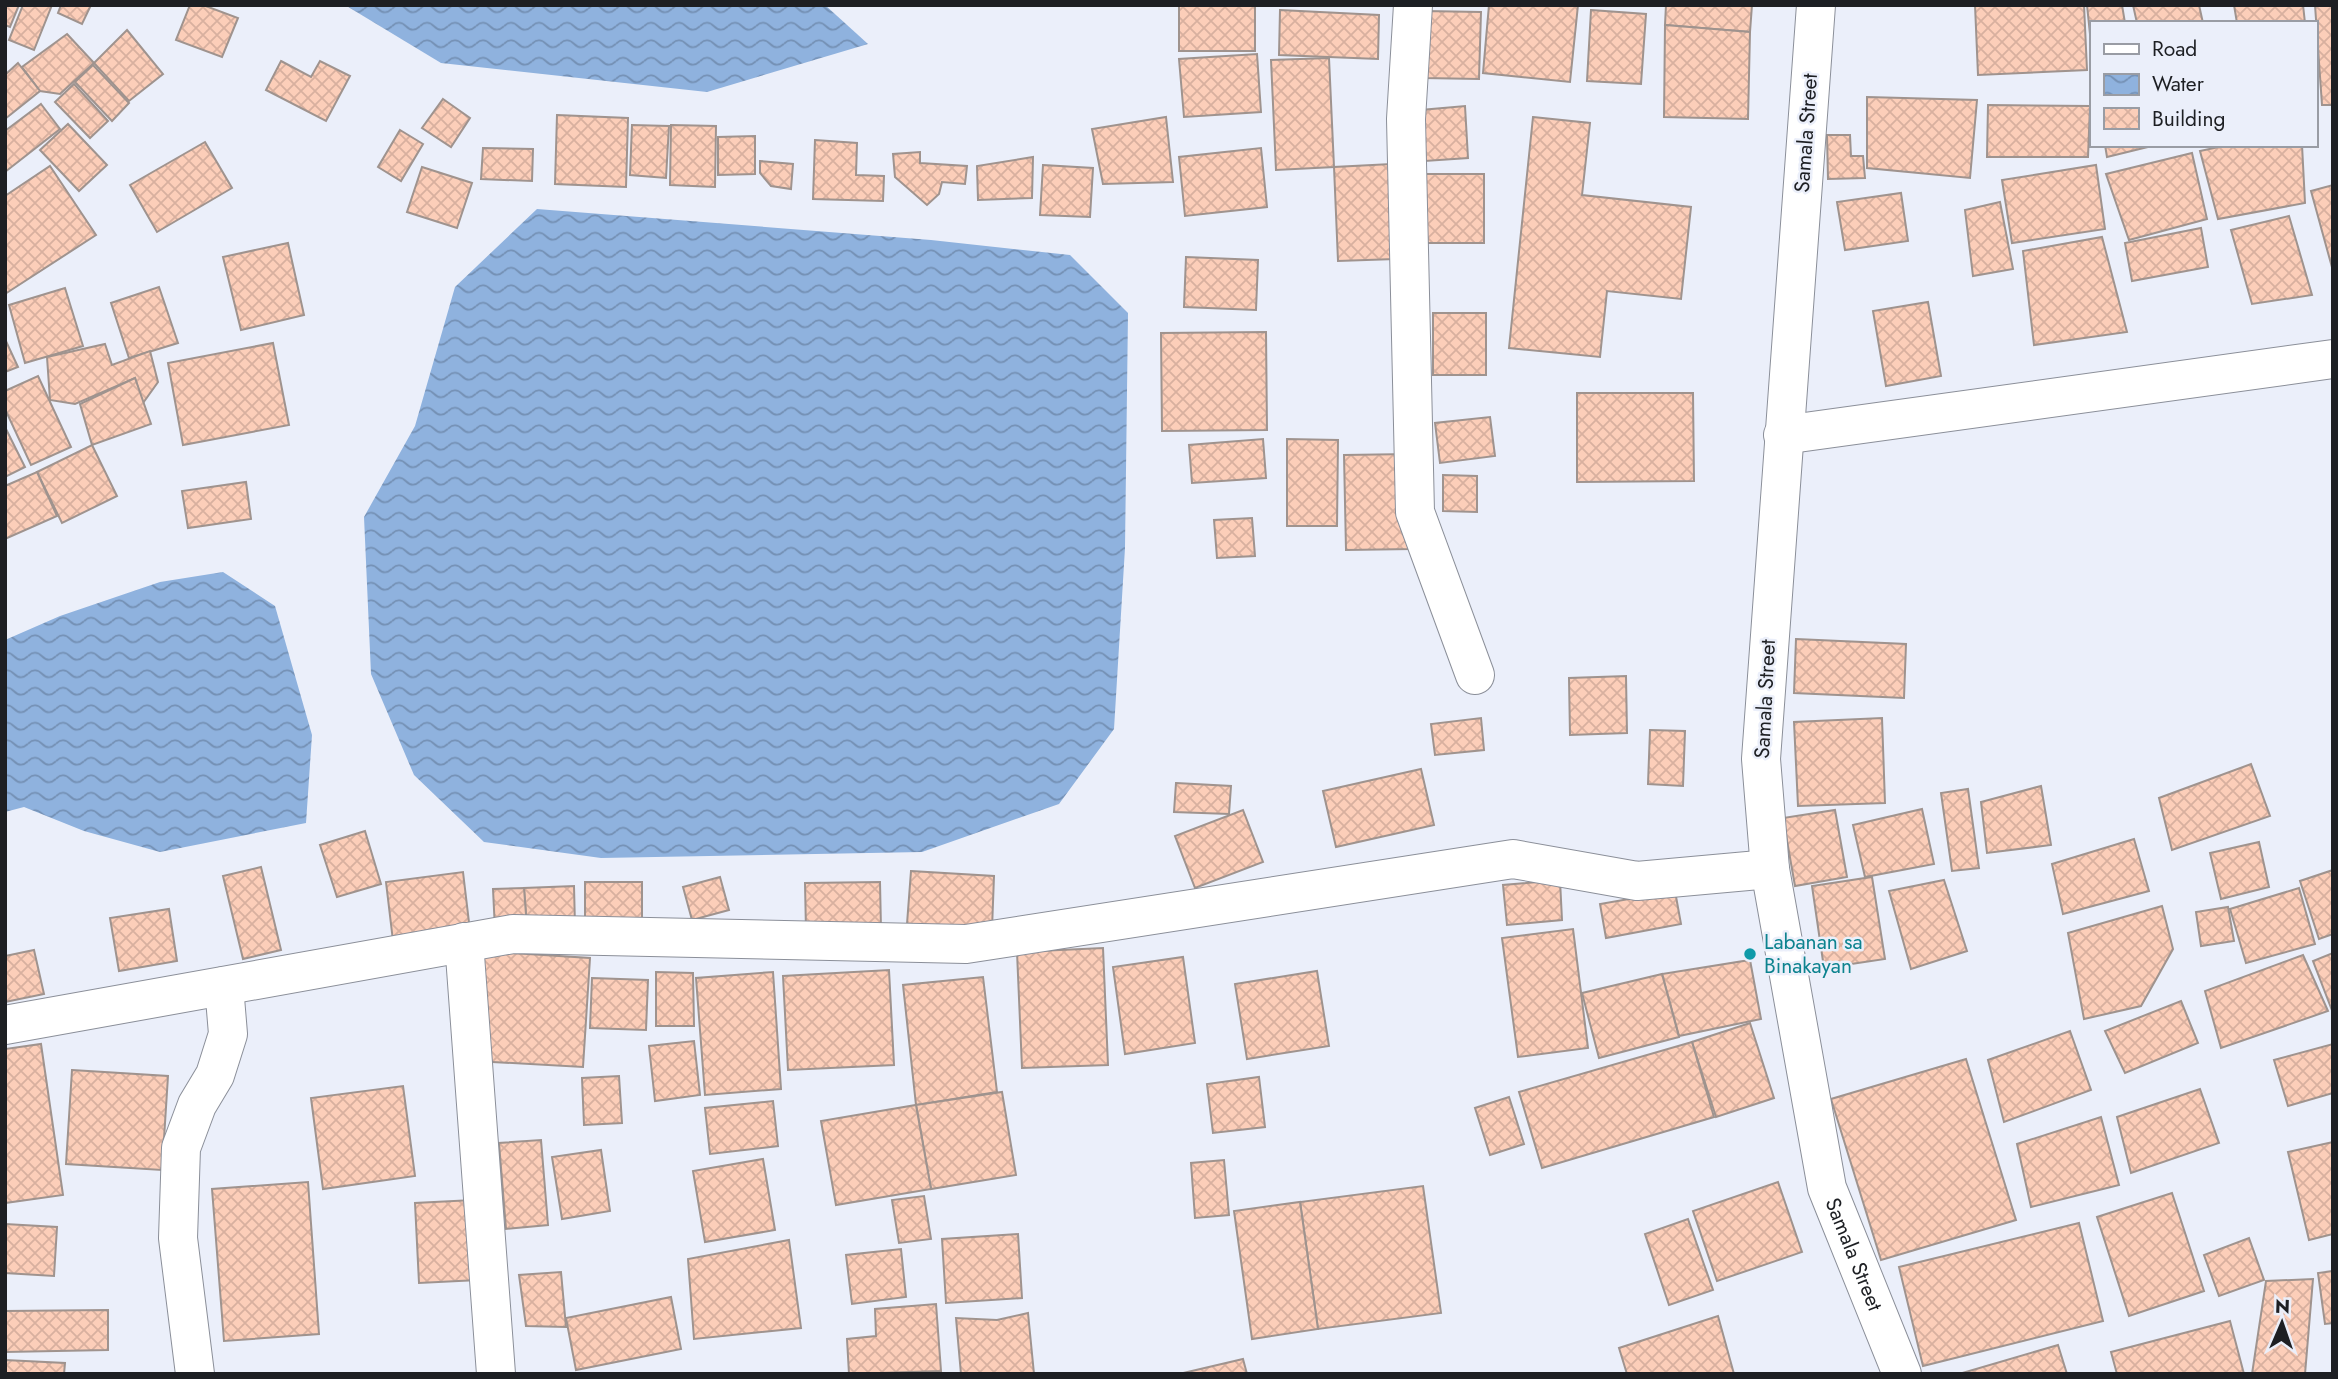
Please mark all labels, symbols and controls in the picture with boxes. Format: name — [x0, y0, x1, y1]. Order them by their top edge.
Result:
legend — [2090, 21, 2317, 147]
text: Road — [2152, 34, 2197, 64]
text: Water — [2152, 69, 2205, 99]
street label: Samala Street — [1787, 72, 1825, 194]
text: Building — [2152, 104, 2225, 134]
street label: Samala Street — [1747, 639, 1783, 759]
place label: Labanan sa Binakayan — [1764, 927, 1863, 981]
marker: Labanan sa Binakayan — [1742, 946, 1758, 962]
street label: Samala Street — [1818, 1193, 1890, 1315]
north arrow — [2247, 1288, 2317, 1358]
text: N — [2275, 1293, 2291, 1320]

